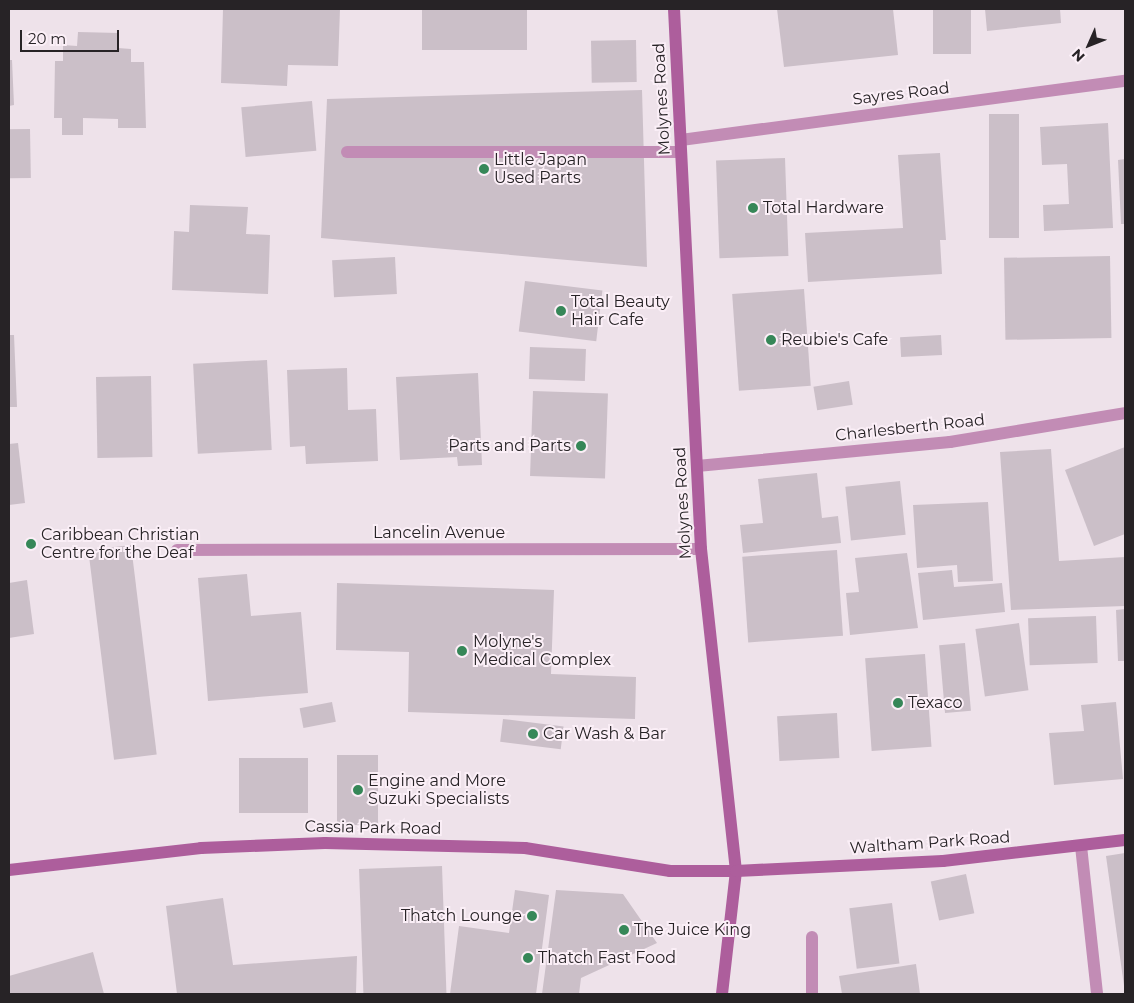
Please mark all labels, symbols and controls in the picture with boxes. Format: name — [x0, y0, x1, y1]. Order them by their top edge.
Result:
scale bar — [22, 20, 121, 52]
north arrow — [1064, 20, 1114, 70]
text: 20 m — [28, 29, 66, 48]
street label: Molynes Road — [649, 42, 675, 156]
text: N — [1068, 45, 1089, 66]
street label: Sayres Road — [852, 79, 950, 109]
place label: Little Japan Used Parts — [494, 150, 587, 188]
marker: Little Japan Used Parts — [478, 163, 490, 175]
place label: Total Hardware — [763, 198, 884, 218]
marker: Total Hardware — [747, 202, 759, 214]
place label: Total Beauty Hair Cafe — [571, 292, 670, 330]
marker: Total Beauty Hair Cafe — [555, 305, 567, 317]
place label: Reubie's Cafe — [781, 330, 888, 350]
marker: Reubie's Cafe — [765, 334, 777, 346]
street label: Charlesberth Road — [834, 411, 986, 445]
place label: Parts and Parts — [448, 436, 571, 456]
marker: Parts and Parts — [575, 440, 587, 452]
street label: Molynes Road — [670, 446, 696, 560]
street label: Lancelin Avenue — [373, 523, 505, 543]
place label: Caribbean Christian Centre for the Deaf — [41, 525, 199, 563]
marker: Caribbean Christian Centre for the Deaf — [25, 538, 37, 550]
place label: Molyne's Medical Complex — [473, 632, 611, 670]
marker: Molyne's Medical Complex — [455, 644, 469, 658]
place label: Texaco — [908, 693, 962, 713]
marker: Texaco — [892, 697, 904, 709]
place label: Car Wash & Bar — [543, 724, 666, 744]
marker: Car Wash & Bar — [527, 728, 539, 740]
place label: Engine and More Suzuki Specialists — [368, 771, 509, 809]
marker: Engine and More Suzuki Specialists — [352, 784, 364, 796]
street label: Cassia Park Road — [304, 817, 442, 839]
street label: Waltham Park Road — [849, 828, 1011, 858]
place label: Thatch Lounge — [401, 906, 522, 926]
marker: Thatch Lounge — [526, 910, 538, 922]
place label: The Juice King — [634, 920, 751, 940]
marker: The Juice King — [618, 924, 630, 936]
place label: Thatch Fast Food — [538, 948, 676, 968]
marker: Thatch Fast Food — [522, 952, 534, 964]

